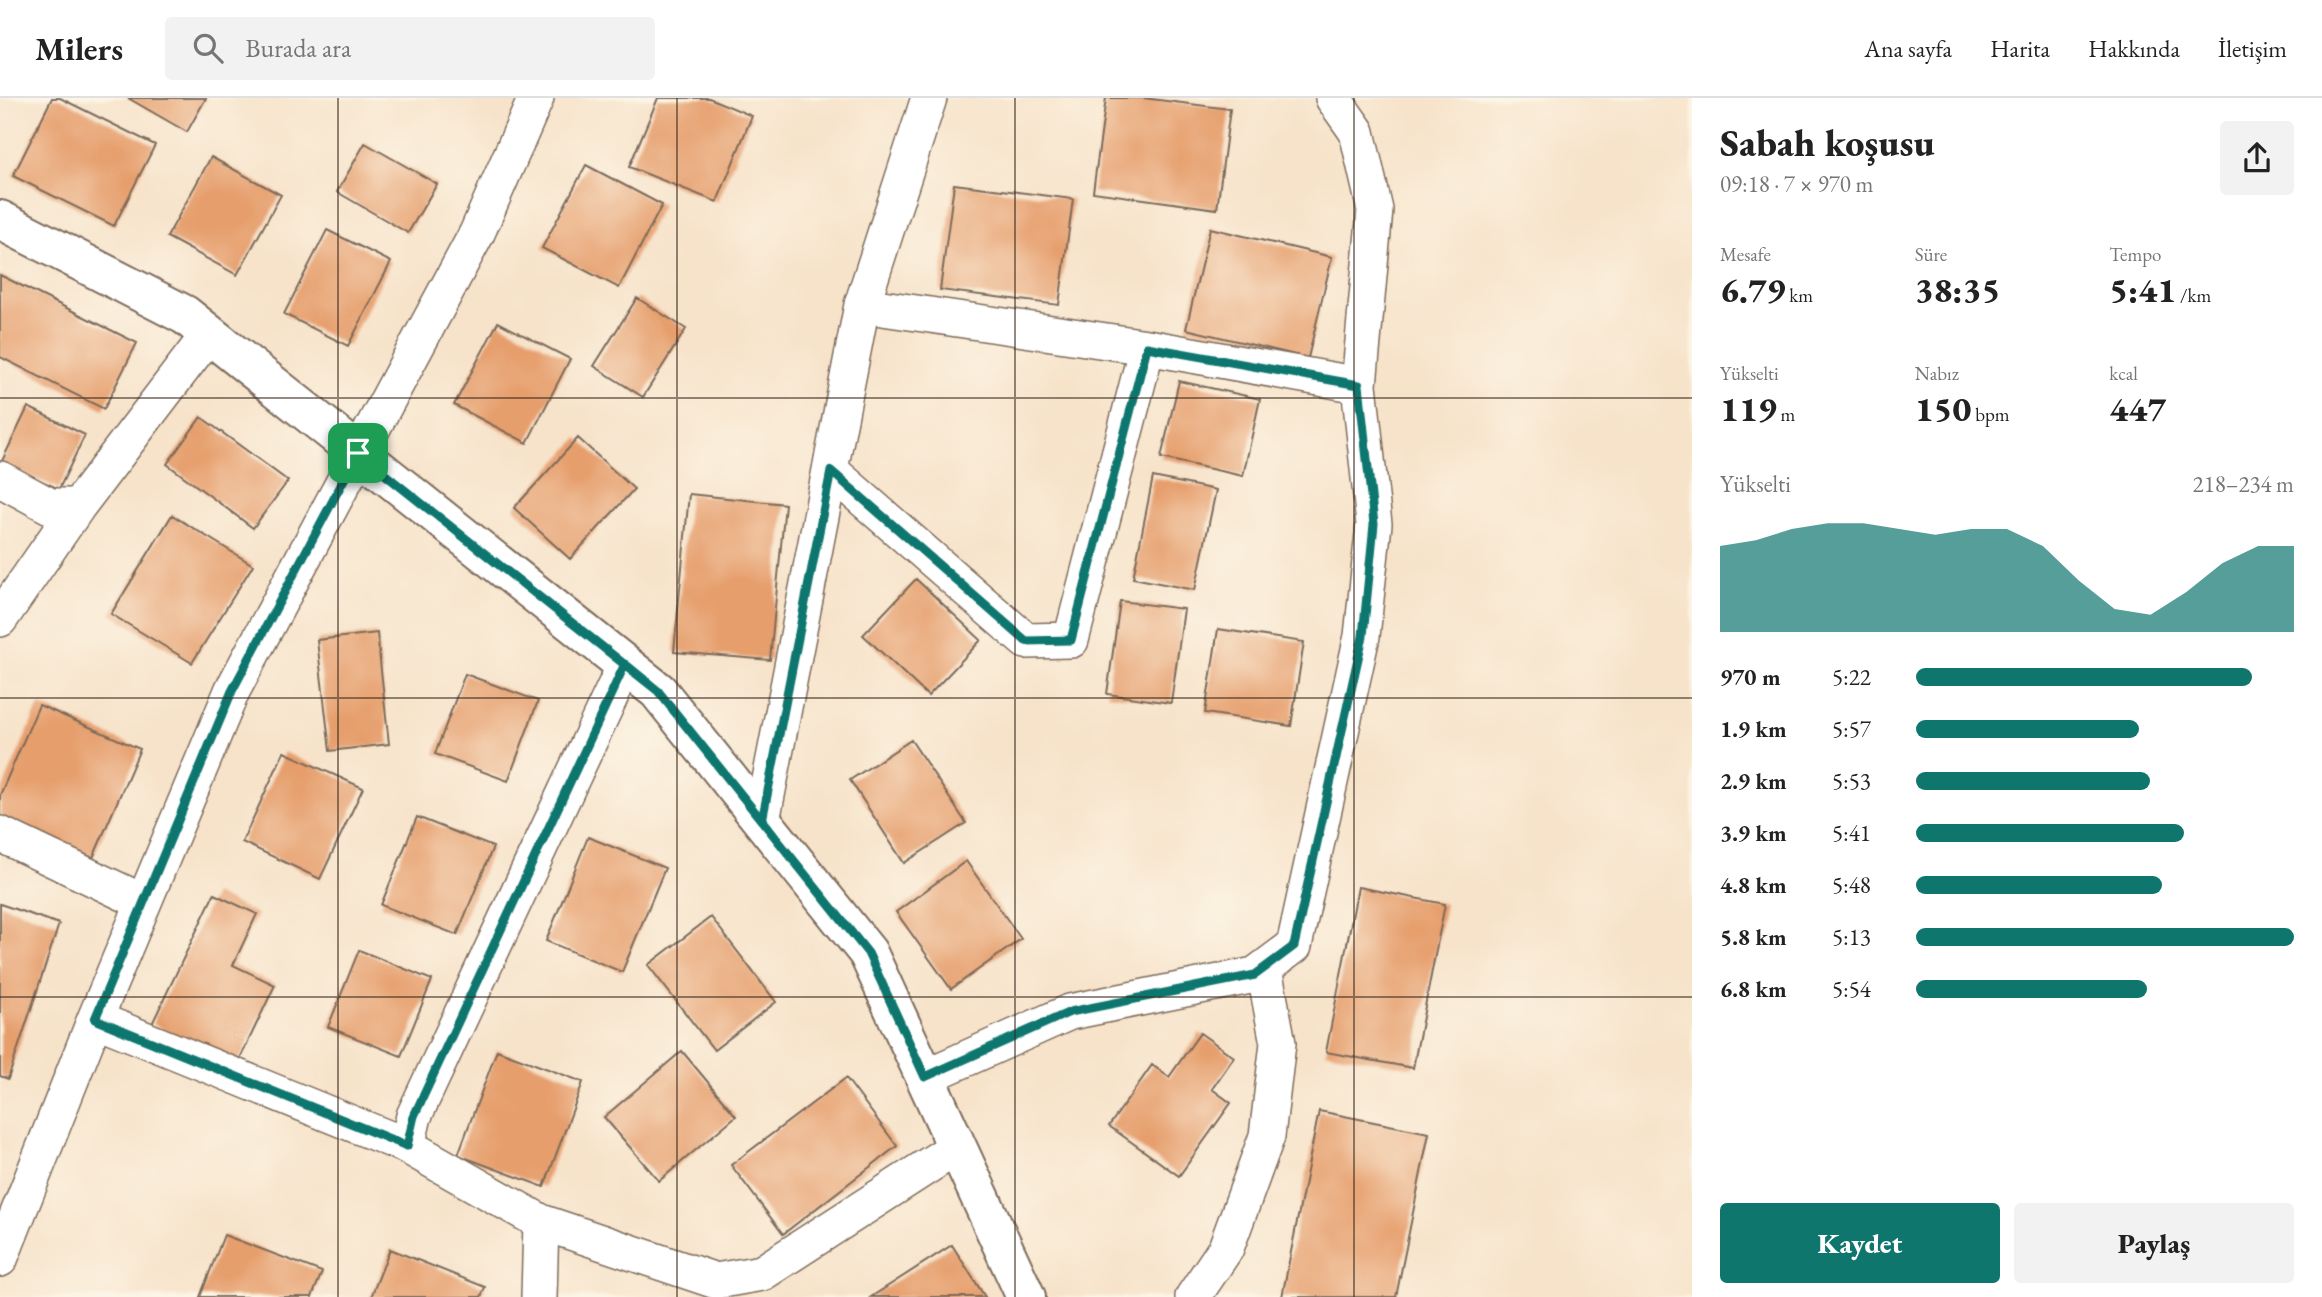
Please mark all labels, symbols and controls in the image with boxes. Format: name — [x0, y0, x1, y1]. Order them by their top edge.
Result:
search box — [165, 17, 655, 80]
text: Milers — [35, 27, 123, 70]
icon: search — [189, 29, 227, 67]
text: Burada ara — [245, 31, 351, 65]
text: Ana sayfa — [1864, 33, 1952, 64]
text: Harita — [1990, 33, 2050, 64]
text: Hakkında — [2088, 33, 2180, 64]
text: İletişim — [2218, 33, 2287, 64]
text: Sabah koşusu — [1720, 118, 1935, 167]
button: share — [2220, 121, 2294, 195]
text: 09:18 · 7 × 970 m — [1720, 169, 1873, 199]
text: Mesafe — [1720, 242, 1771, 267]
text: Süre — [1915, 242, 1947, 267]
text: Tempo — [2109, 242, 2162, 267]
text: 6.79 — [1720, 267, 1786, 312]
text: 38:35 — [1915, 267, 2000, 312]
text: 5:41 — [2109, 267, 2176, 312]
text: km — [1786, 283, 1813, 308]
text: /km — [2176, 283, 2211, 308]
text: Yükselti — [1720, 361, 1779, 386]
text: Nabız — [1915, 361, 1959, 386]
text: kcal — [2109, 361, 2138, 386]
text: 119 — [1720, 386, 1777, 431]
text: 150 — [1915, 386, 1971, 431]
text: 447 — [2109, 386, 2166, 431]
text: m — [1777, 402, 1795, 427]
text: bpm — [1971, 402, 2010, 427]
pin — [328, 423, 388, 483]
icon: arrive — [339, 434, 377, 472]
text: Yükselti — [1720, 469, 1791, 499]
text: 218–234 m — [2193, 469, 2294, 499]
text: 970 m — [1720, 662, 1781, 692]
text: 5:22 — [1832, 662, 1871, 692]
text: 1.9 km — [1720, 714, 1787, 744]
text: 5:57 — [1832, 714, 1871, 744]
text: 2.9 km — [1720, 766, 1787, 796]
text: 5:53 — [1832, 766, 1871, 796]
text: 3.9 km — [1720, 818, 1787, 848]
text: 5:41 — [1832, 818, 1871, 848]
text: 4.8 km — [1720, 870, 1787, 900]
text: 5:48 — [1832, 870, 1871, 900]
text: 5.8 km — [1720, 922, 1787, 952]
text: 5:13 — [1832, 922, 1871, 952]
text: 6.8 km — [1720, 974, 1787, 1004]
text: 5:54 — [1832, 974, 1871, 1004]
button: Kaydet — [1720, 1203, 2000, 1283]
button: Paylaş — [2014, 1203, 2294, 1283]

